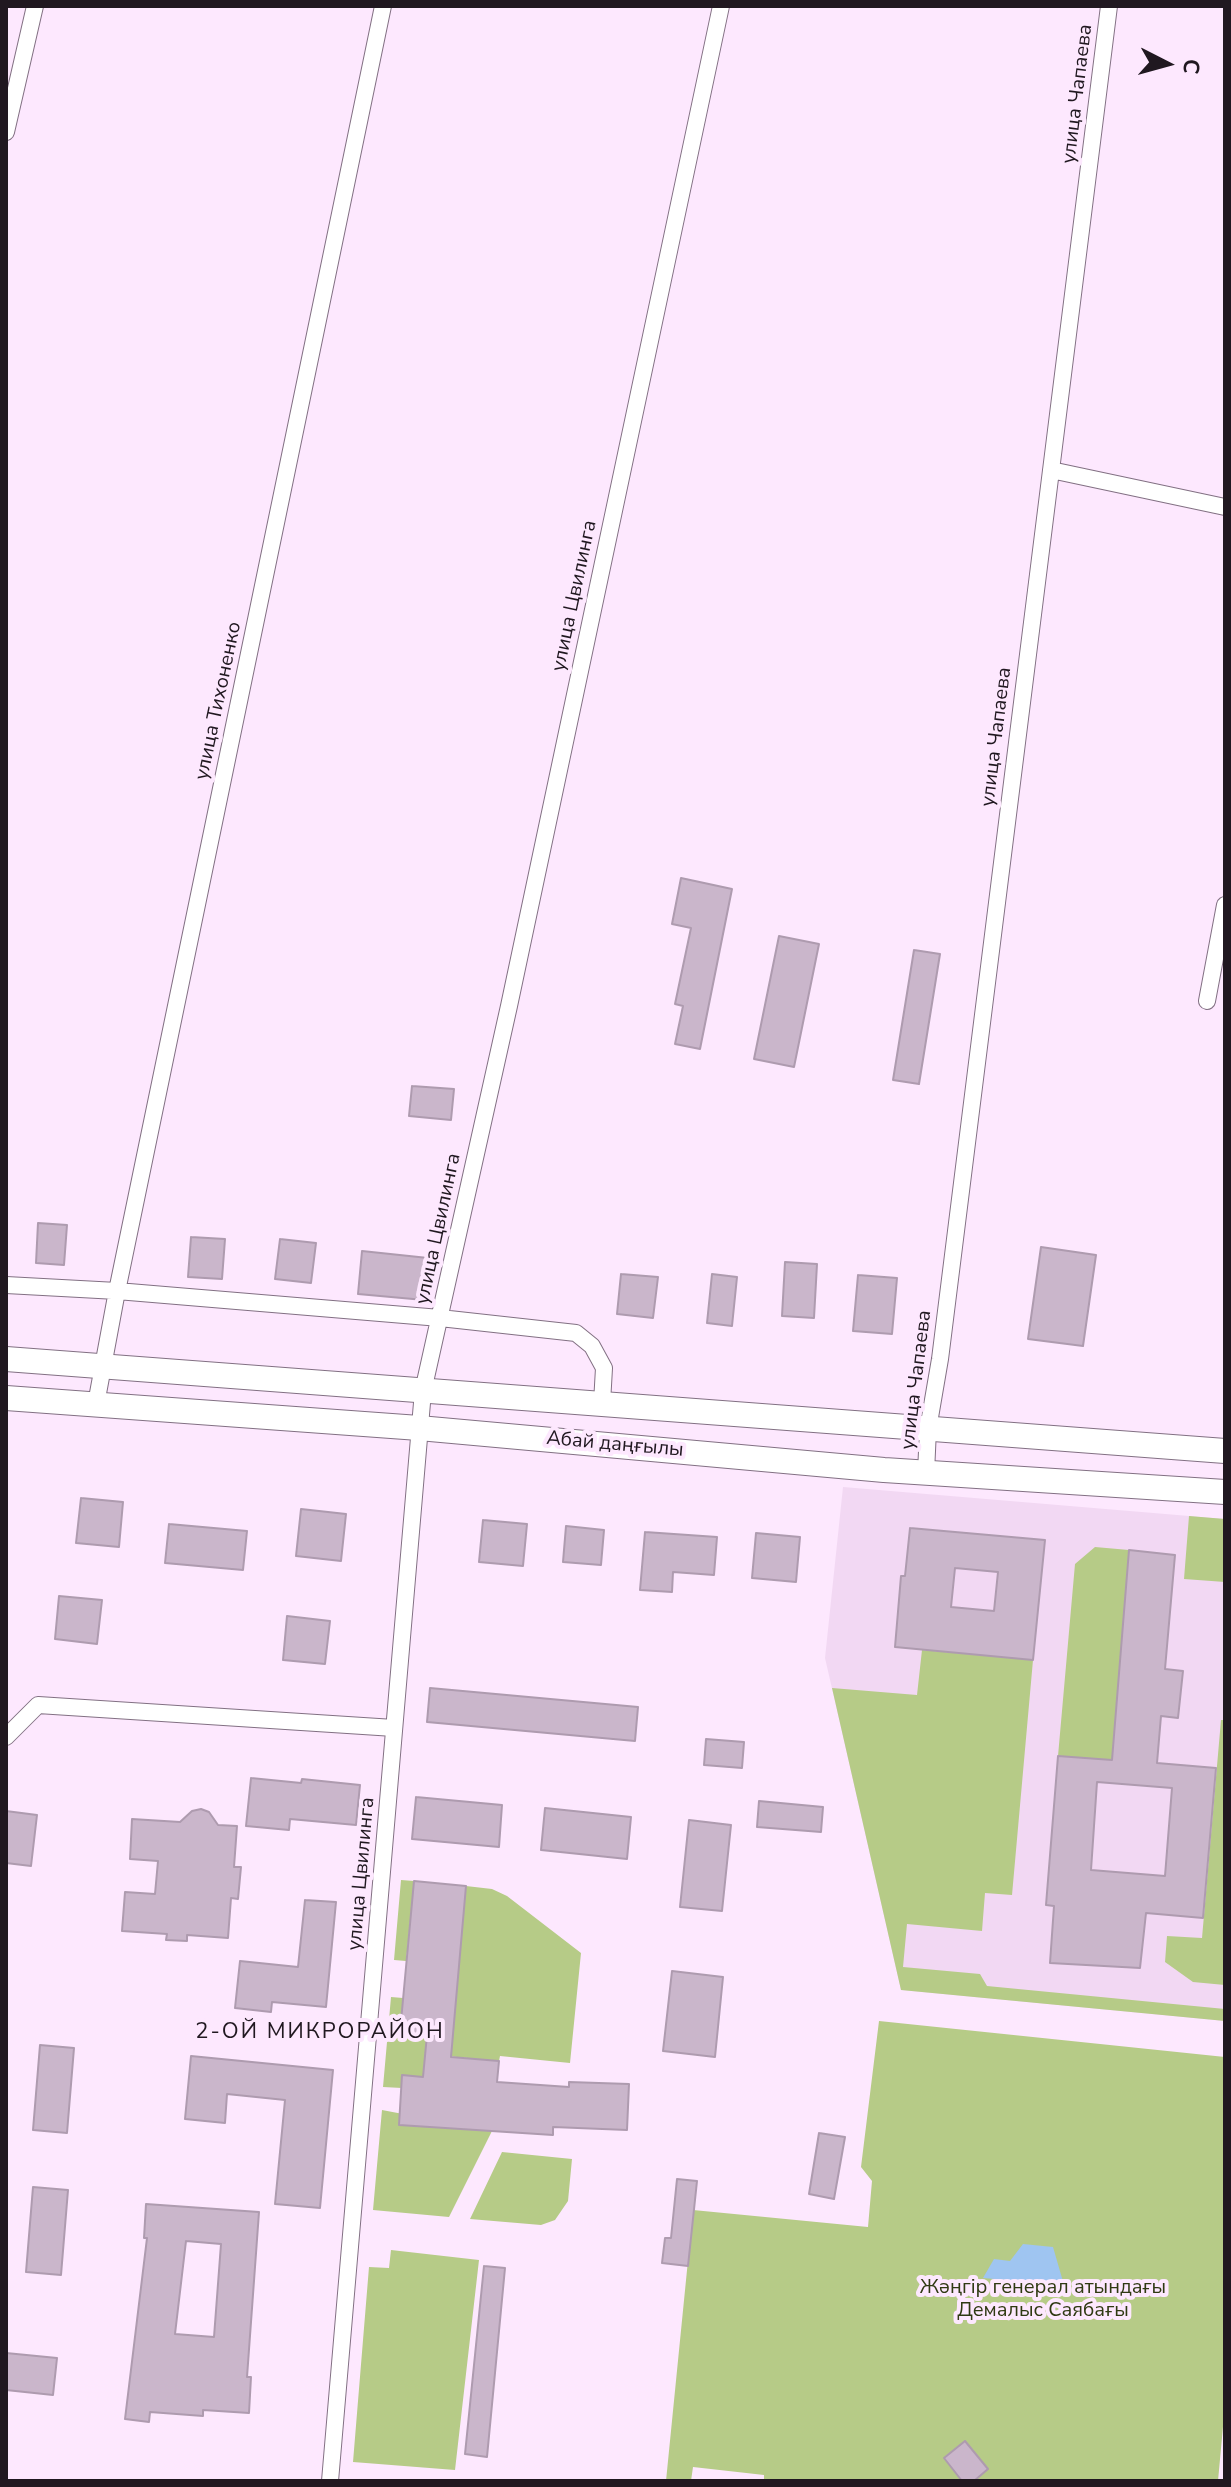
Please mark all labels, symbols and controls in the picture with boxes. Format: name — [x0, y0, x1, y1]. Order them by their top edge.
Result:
street label: улица Чапаева — [1058, 23, 1098, 165]
north arrow — [1127, 24, 1207, 104]
text: С — [1175, 57, 1207, 76]
street label: улица Цвилинга — [547, 518, 603, 674]
street label: улица Тихоненко — [191, 620, 247, 782]
street label: улица Чапаева — [977, 666, 1017, 808]
street label: улица Цвилинга — [411, 1151, 467, 1307]
street label: улица Чапаева — [897, 1309, 937, 1451]
street label: Абай даңғылы — [545, 1427, 685, 1463]
street label: улица Цвилинга — [343, 1796, 381, 1952]
district label: 2-ОЙ МИКРОРАЙОН — [195, 2020, 445, 2046]
park label: Жәңгір генерал атындағы Демалыс Саябағы — [920, 2276, 1166, 2323]

